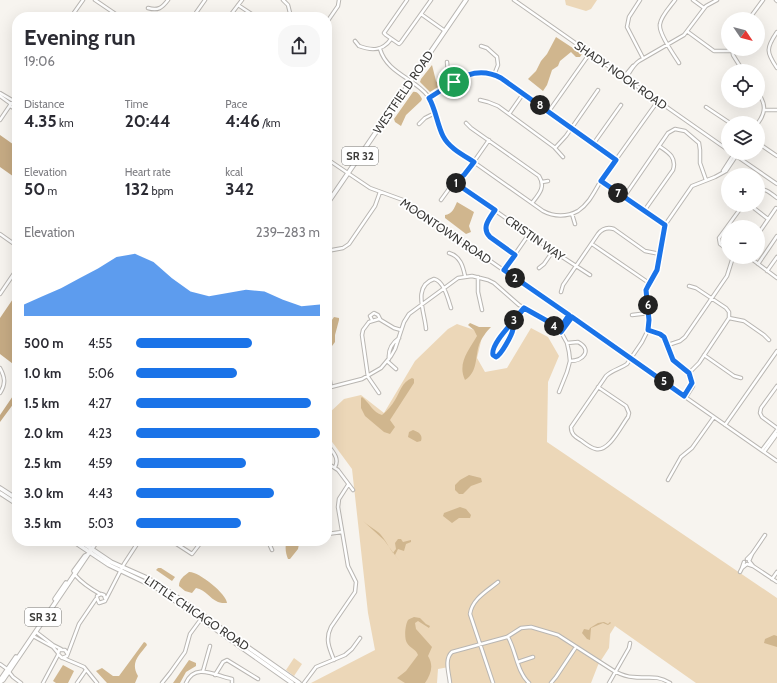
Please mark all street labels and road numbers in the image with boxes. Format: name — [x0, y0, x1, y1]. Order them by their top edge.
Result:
street label: SHADY NOOK ROAD — [572, 37, 670, 113]
street label: WESTFIELD ROAD — [370, 47, 437, 137]
road number: SR 32 — [342, 147, 378, 165]
street label: MOONTOWN ROAD — [398, 195, 495, 267]
street label: CRISTIN WAY — [502, 212, 568, 264]
street label: LITTLE CHICAGO ROAD — [142, 572, 253, 654]
road number: SR 32 — [25, 608, 61, 626]

